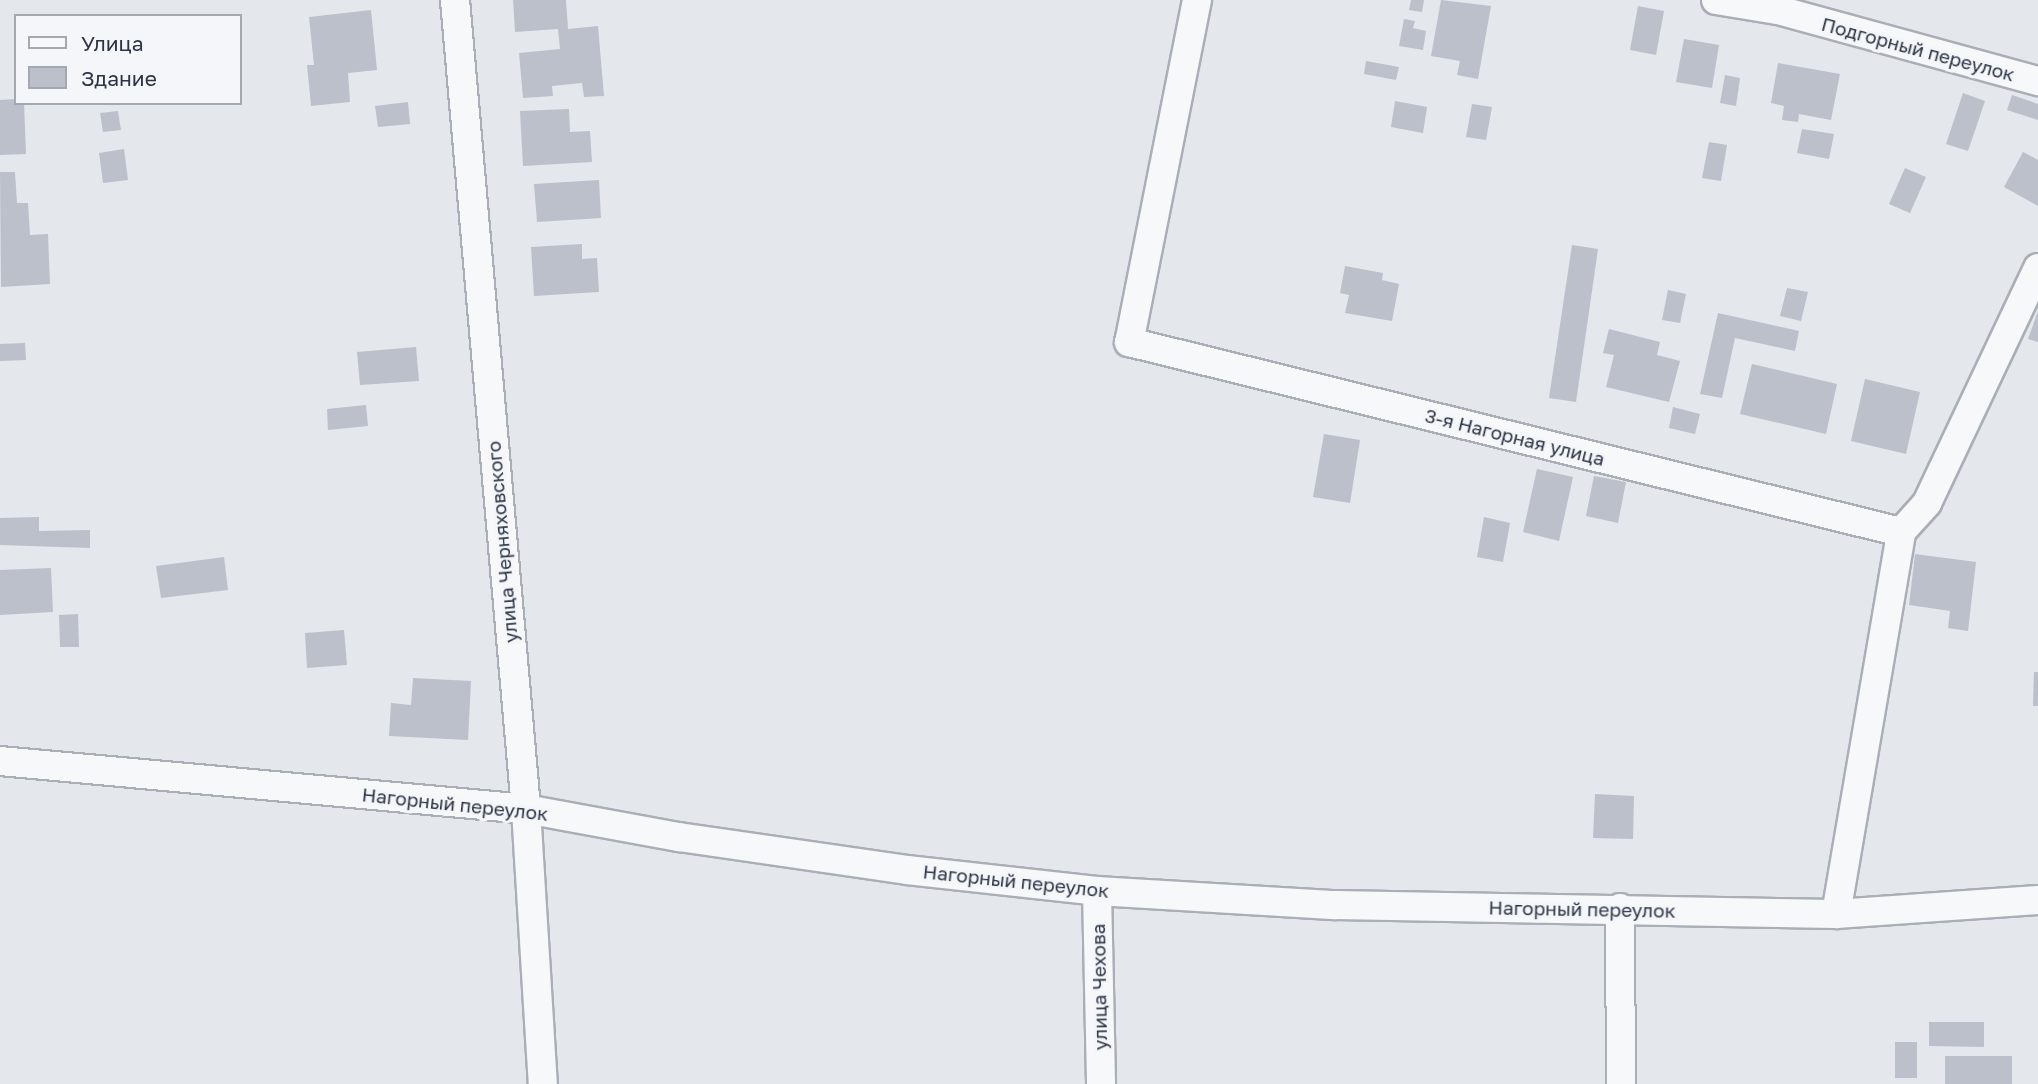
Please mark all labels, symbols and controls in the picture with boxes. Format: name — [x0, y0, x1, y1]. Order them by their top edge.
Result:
street label: Подгорный переулок — [1819, 12, 2017, 86]
legend — [14, 14, 242, 105]
text: Улица — [81, 30, 144, 56]
text: Здание — [81, 65, 157, 91]
street label: 3-я Нагорная улица — [1423, 404, 1607, 470]
street label: улица Черняховского — [482, 440, 522, 644]
street label: Нагорный переулок — [361, 783, 549, 825]
street label: Нагорный переулок — [922, 860, 1110, 902]
street label: Нагорный переулок — [1488, 896, 1676, 922]
street label: улица Чехова — [1086, 923, 1112, 1051]

